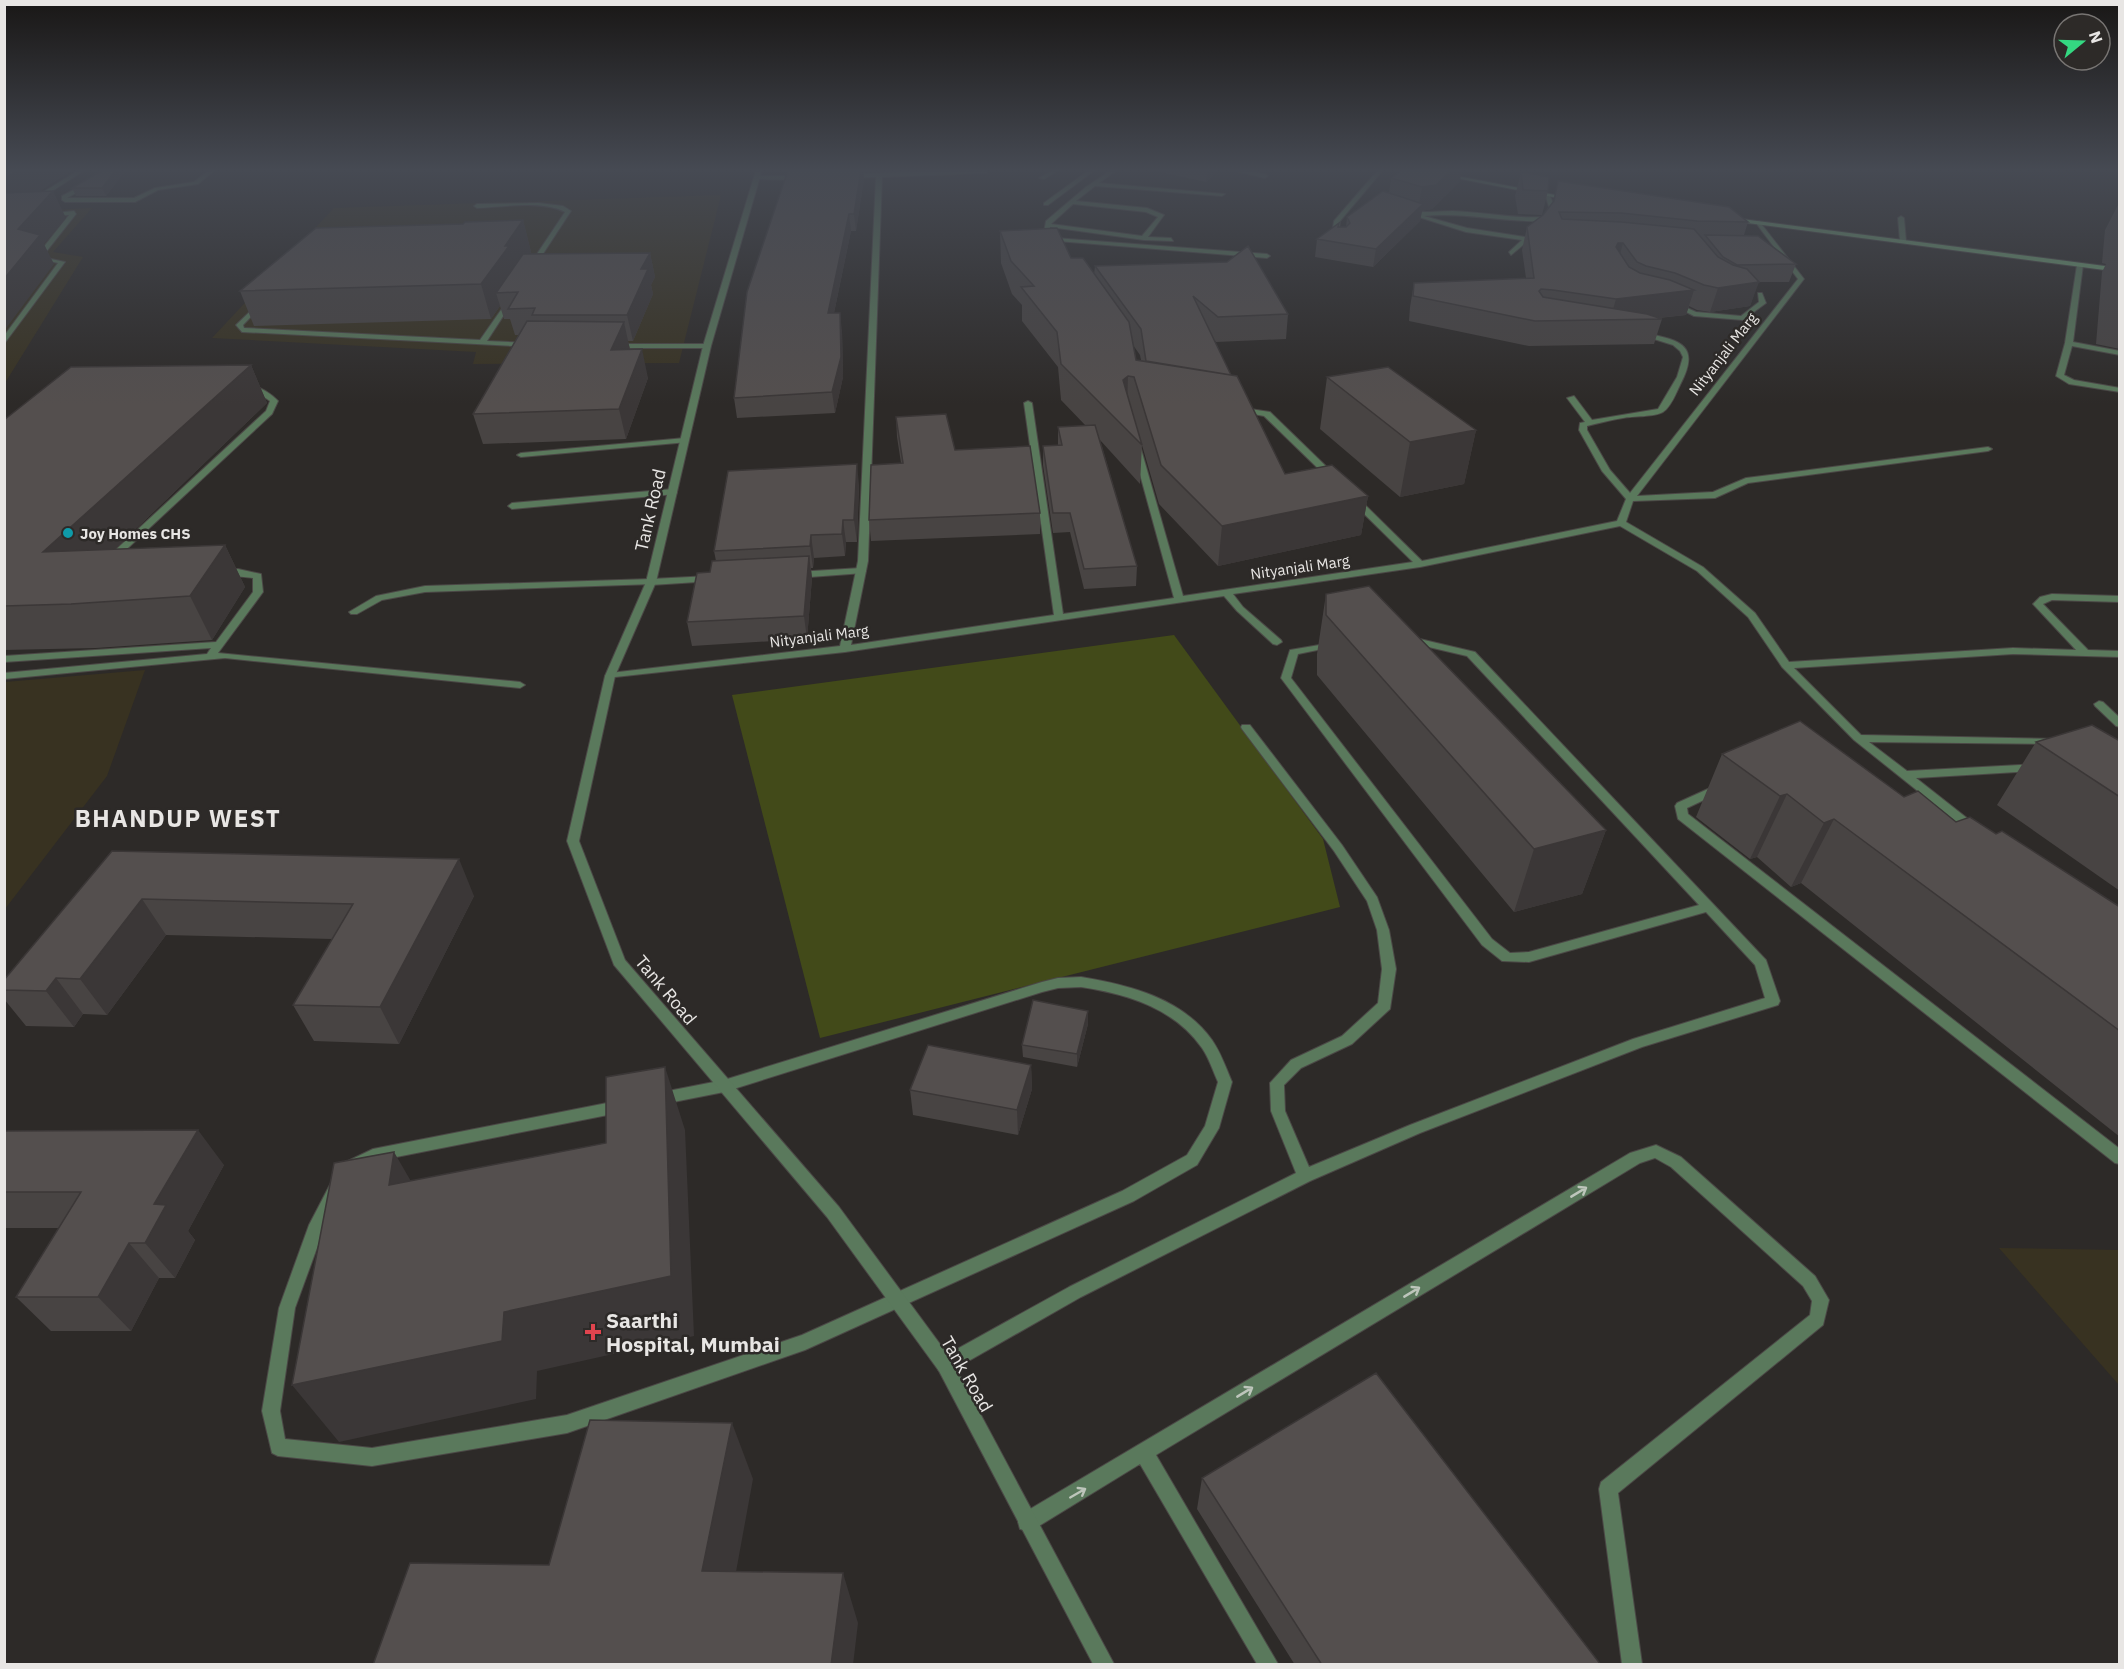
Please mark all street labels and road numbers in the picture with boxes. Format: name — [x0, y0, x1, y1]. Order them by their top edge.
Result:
street label: Nityanjali Marg — [1685, 309, 1761, 399]
street label: Tank Road — [629, 466, 671, 554]
street label: Nityanjali Marg — [1249, 551, 1351, 583]
street label: Nityanjali Marg — [768, 620, 870, 652]
street label: Tank Road — [630, 950, 702, 1030]
street label: Tank Road — [936, 1332, 998, 1416]

